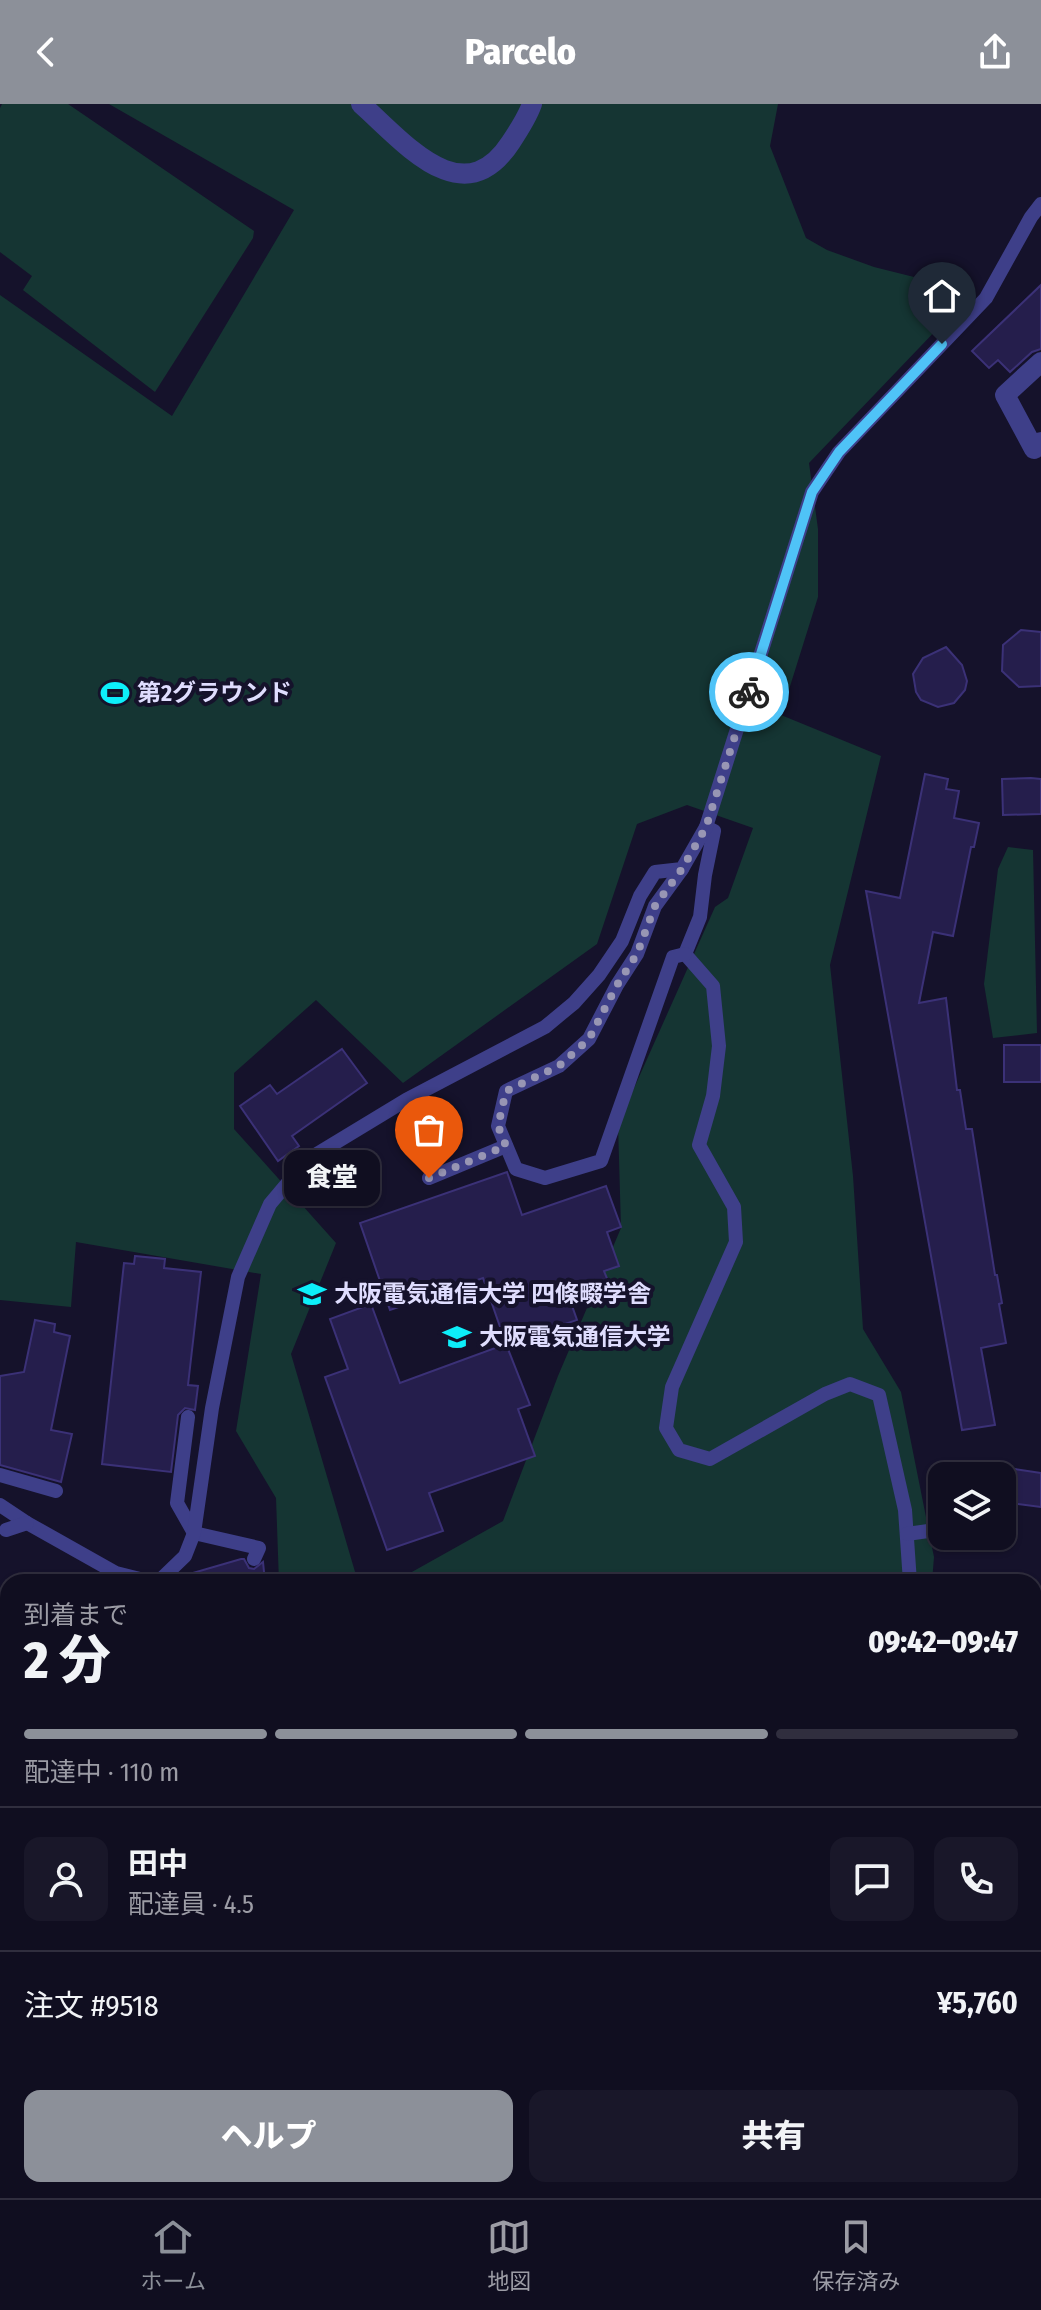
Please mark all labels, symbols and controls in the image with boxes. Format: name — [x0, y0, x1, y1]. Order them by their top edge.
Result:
icon: back — [24, 30, 68, 74]
text: Parcelo — [465, 30, 576, 74]
icon: share — [973, 30, 1017, 74]
pin — [908, 262, 976, 344]
icon: home — [920, 274, 964, 318]
courier — [709, 652, 789, 732]
icon: bike — [727, 670, 771, 714]
sports icon: 第2グラウンド — [100, 678, 130, 708]
place label: 第2グラウンド — [137, 679, 292, 707]
pin — [395, 1096, 463, 1178]
icon: bag — [407, 1108, 451, 1152]
callout: 食堂 — [285, 1150, 381, 1206]
text: 食堂 — [306, 1162, 358, 1193]
school or university icon: 大阪電気通信大学 四條畷学舎 — [297, 1279, 327, 1309]
place label: 大阪電気通信大学 四條畷学舎 — [334, 1280, 651, 1308]
school or university icon: 大阪電気通信大学 — [442, 1322, 472, 1352]
place label: 大阪電気通信大学 — [479, 1323, 671, 1351]
map controls — [928, 1462, 1016, 1550]
button: layers — [928, 1462, 1016, 1550]
text: 到着まで — [24, 1600, 128, 1631]
text: 09:42–09:47 — [868, 1624, 1018, 1660]
text: 2 分 — [24, 1629, 111, 1692]
text: 配達中 · 110 m — [24, 1757, 179, 1788]
button: person — [24, 1837, 108, 1921]
button: chat — [830, 1837, 914, 1921]
button: phone — [934, 1837, 1018, 1921]
text: 田中 — [128, 1846, 188, 1882]
text: 配達員 · 4.5 — [128, 1889, 254, 1920]
text: ¥5,760 — [937, 1985, 1018, 2021]
text: 注文 #9518 — [24, 1988, 159, 2024]
button: ヘルプ — [24, 2090, 513, 2182]
button: 共有 — [529, 2090, 1018, 2182]
tab: ホーム — [141, 2215, 206, 2295]
tab: 地図 — [487, 2215, 531, 2295]
tab: 保存済み — [812, 2215, 900, 2295]

